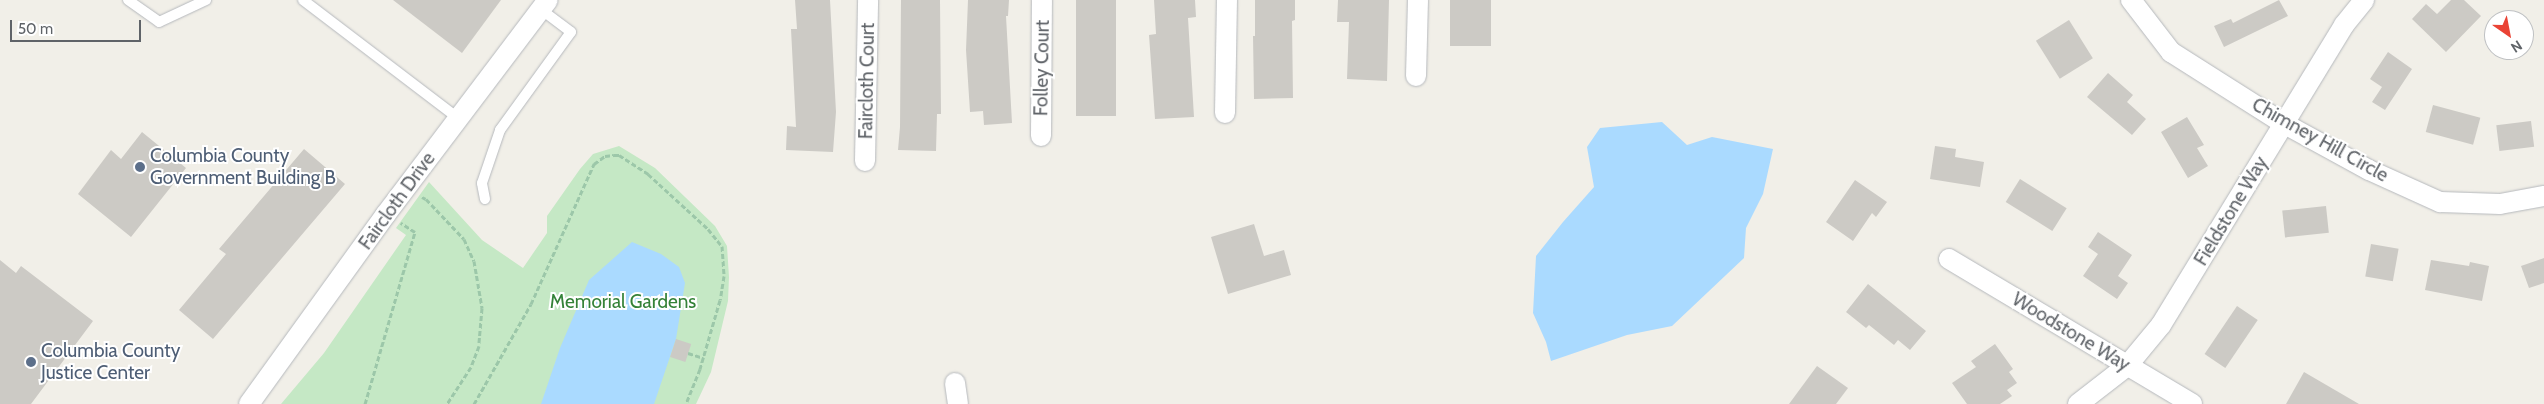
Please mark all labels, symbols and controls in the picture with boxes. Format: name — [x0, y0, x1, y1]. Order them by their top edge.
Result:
scale bar — [12, 10, 144, 42]
north arrow — [2484, 10, 2534, 60]
text: 50 m — [18, 20, 53, 38]
street label: Folley Court — [1030, 20, 1054, 116]
street label: Faircloth Court — [855, 23, 879, 139]
text: N — [2508, 36, 2526, 57]
street label: Chimney Hill Circle — [2248, 93, 2392, 187]
place label: Columbia County Government Building B — [150, 145, 336, 189]
street label: Faircloth Drive — [354, 148, 440, 254]
street label: Fieldstone Way — [2189, 152, 2273, 270]
marker: Columbia County Government Building B — [134, 161, 146, 173]
street label: Woodstone Way — [2008, 288, 2134, 376]
park label: Memorial Gardens — [550, 291, 696, 313]
place label: Columbia County Justice Center — [41, 340, 180, 384]
marker: Columbia County Justice Center — [25, 356, 37, 368]

